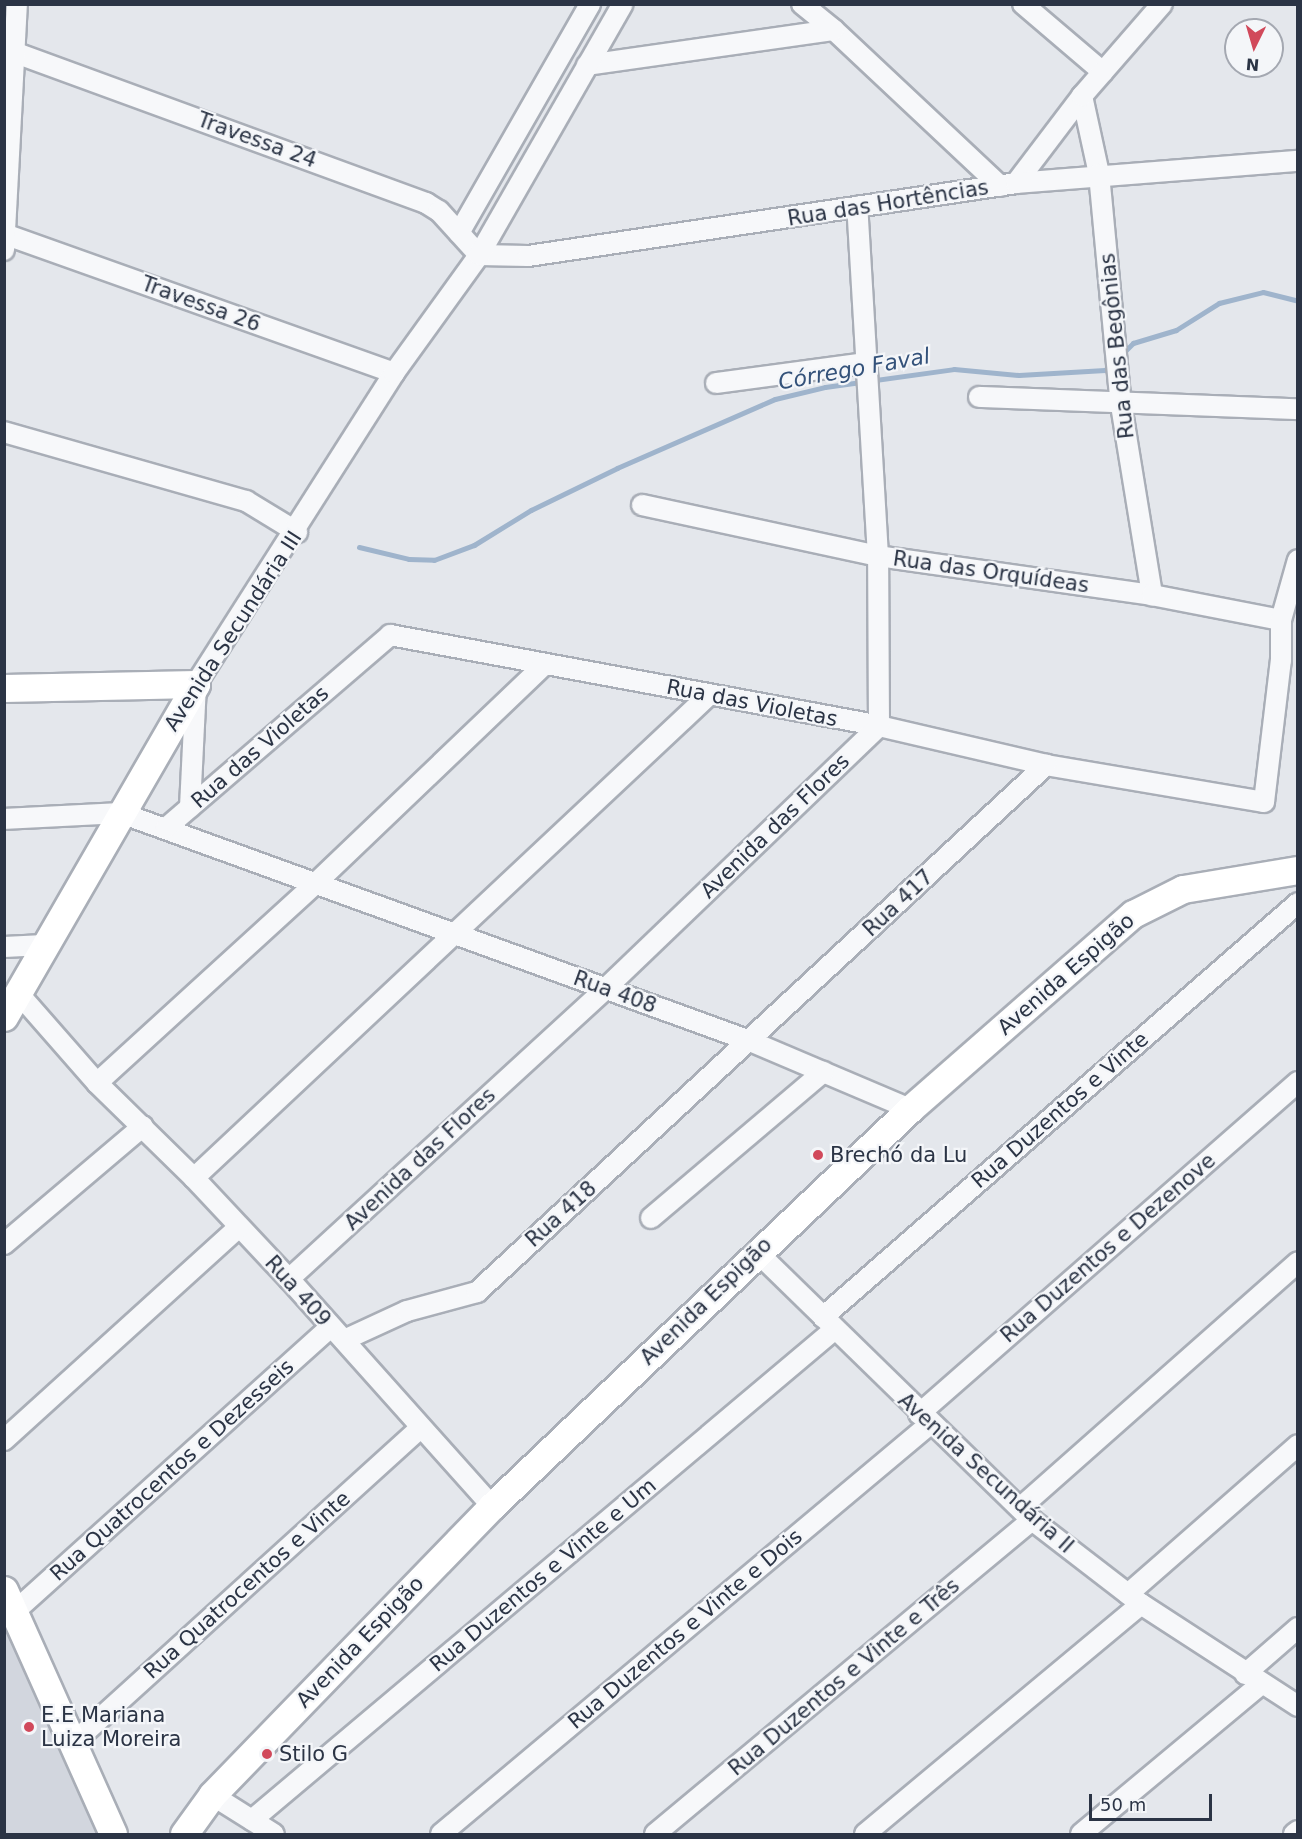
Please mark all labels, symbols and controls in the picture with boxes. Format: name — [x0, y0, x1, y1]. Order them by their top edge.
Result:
north arrow — [1224, 18, 1284, 78]
text: N — [1245, 54, 1260, 74]
street label: Travessa 24 — [194, 107, 320, 173]
street label: Rua das Hortências — [786, 175, 990, 231]
street label: Rua das Begônias — [1095, 252, 1139, 440]
street label: Travessa 26 — [138, 271, 264, 337]
water label: Córrego Faval — [776, 343, 932, 395]
street label: Avenida Secundária III — [159, 526, 307, 736]
street label: Rua das Orquídeas — [891, 546, 1091, 598]
street label: Rua das Violetas — [664, 674, 840, 732]
street label: Rua das Violetas — [186, 681, 334, 813]
street label: Avenida das Flores — [695, 748, 855, 904]
street label: Rua 417 — [858, 864, 938, 942]
street label: Avenida Espigão — [992, 908, 1140, 1040]
street label: Rua 408 — [570, 965, 660, 1019]
street label: Rua Duzentos e Vinte — [967, 1026, 1153, 1194]
street label: Avenida das Flores — [339, 1083, 501, 1235]
place label: Brechó da Lu — [830, 1142, 967, 1168]
marker: Brechó da Lu — [811, 1148, 825, 1162]
street label: Rua Duzentos e Dezenove — [996, 1148, 1220, 1348]
street label: Rua 418 — [520, 1176, 602, 1252]
street label: Avenida Espigão — [635, 1232, 777, 1370]
street label: Rua 409 — [260, 1250, 336, 1332]
street label: Rua Quatrocentos e Dezesseis — [45, 1354, 299, 1586]
street label: Avenida Secundária II — [893, 1388, 1079, 1558]
street label: Rua Duzentos e Vinte e Um — [425, 1473, 661, 1677]
street label: Rua Quatrocentos e Vinte — [139, 1486, 355, 1684]
street label: Rua Duzentos e Vinte e Dois — [563, 1524, 807, 1734]
street label: Avenida Espigão — [291, 1571, 429, 1713]
street label: Rua Duzentos e Vinte e Três — [723, 1573, 965, 1781]
place label: E.E Mariana Luiza Moreira — [41, 1702, 181, 1752]
marker: E.E Mariana Luiza Moreira — [22, 1720, 36, 1734]
place label: Stilo G — [279, 1741, 348, 1767]
marker: Stilo G — [260, 1747, 274, 1761]
scale bar — [1092, 1782, 1215, 1820]
text: 50 m — [1100, 1794, 1146, 1815]

